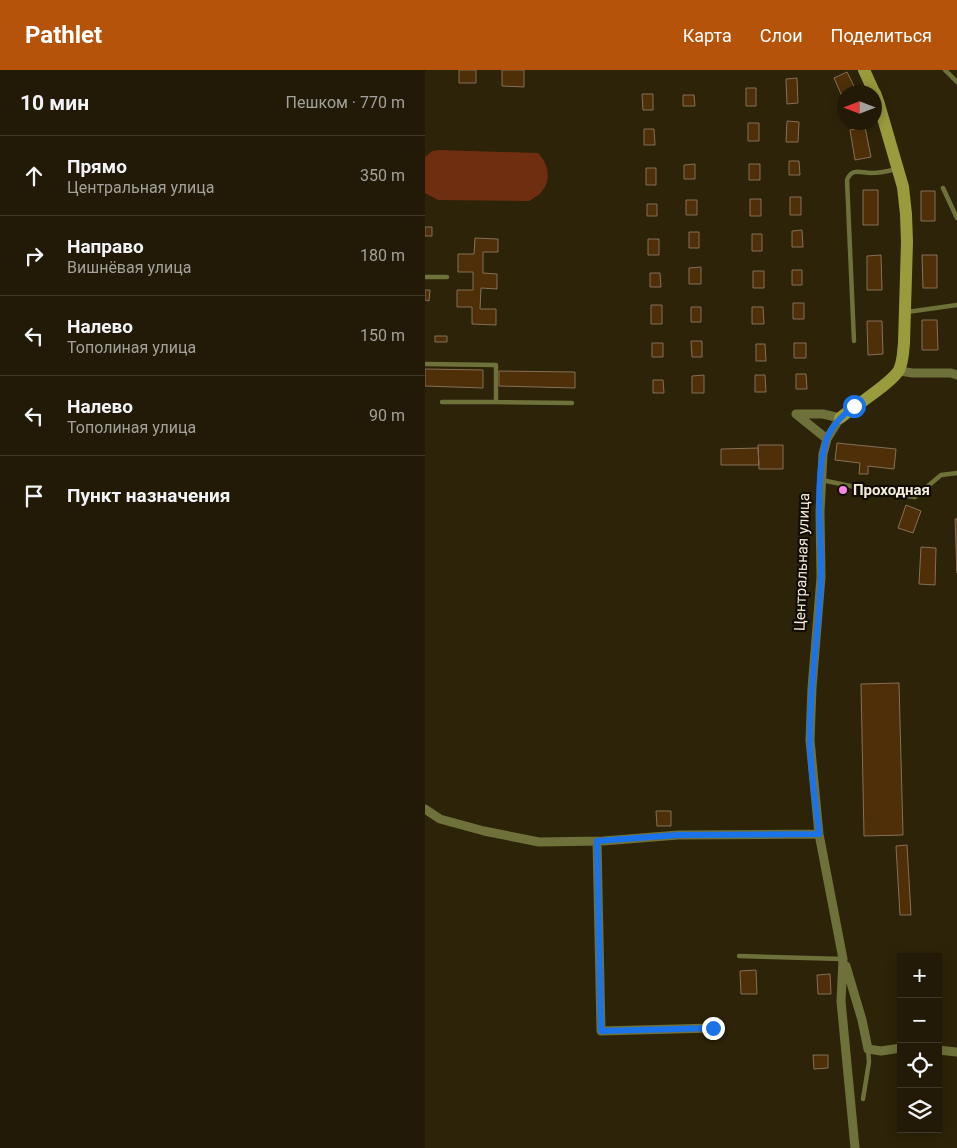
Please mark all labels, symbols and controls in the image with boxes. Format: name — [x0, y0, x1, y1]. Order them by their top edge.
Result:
text: Pathlet — [25, 21, 102, 49]
text: Карта — [683, 25, 732, 46]
text: Слои — [760, 25, 803, 46]
text: Поделиться — [831, 25, 932, 46]
north arrow — [837, 85, 882, 130]
text: 10 мин — [20, 91, 89, 115]
text: Пешком · 770 m — [286, 93, 405, 112]
text: Прямо — [67, 155, 127, 178]
icon: ahead — [20, 162, 48, 190]
text: 350 m — [360, 166, 405, 185]
text: Центральная улица — [67, 178, 214, 197]
text: Направо — [67, 235, 144, 258]
icon: right — [20, 242, 48, 270]
text: 180 m — [360, 246, 405, 265]
text: Вишнёвая улица — [67, 258, 191, 277]
text: Налево — [67, 315, 133, 338]
icon: left — [20, 322, 48, 350]
text: 150 m — [360, 326, 405, 345]
text: Тополиная улица — [67, 338, 196, 357]
text: Налево — [67, 395, 133, 418]
route start — [843, 395, 866, 418]
icon: left — [20, 402, 48, 430]
text: 90 m — [369, 406, 405, 425]
text: Тополиная улица — [67, 418, 196, 437]
place label: Проходная — [853, 481, 930, 499]
icon: arrive — [20, 482, 48, 510]
text: Пункт назначения — [67, 484, 230, 507]
marker: Проходная — [837, 484, 849, 496]
street label: Центральная улица — [791, 493, 813, 631]
map controls — [897, 953, 942, 1133]
button: + — [897, 953, 942, 998]
button: − — [897, 998, 942, 1043]
route end — [702, 1017, 725, 1040]
button: locate — [897, 1043, 942, 1088]
button: layers — [897, 1088, 942, 1133]

